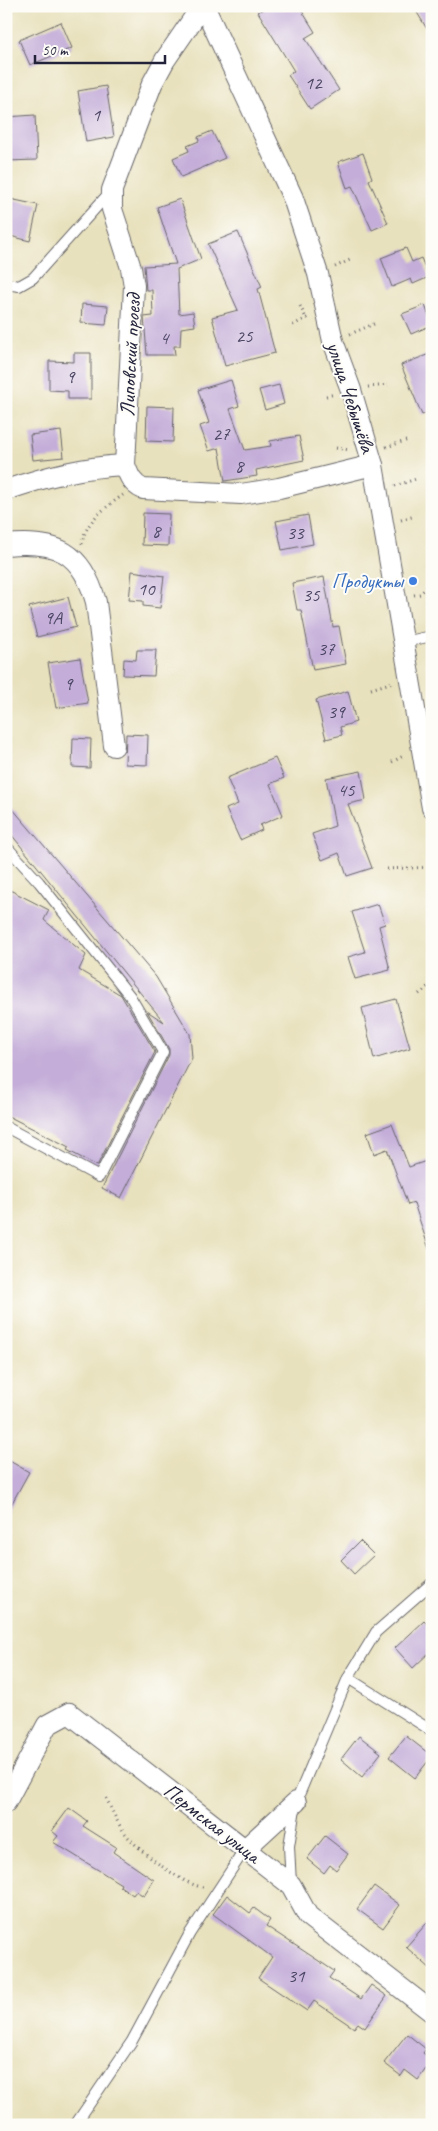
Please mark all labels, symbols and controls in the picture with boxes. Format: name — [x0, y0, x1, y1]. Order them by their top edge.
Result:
scale bar — [35, 32, 165, 64]
text: 50 m — [42, 41, 69, 60]
house number: 12 — [304, 71, 323, 95]
house number: 1 — [92, 103, 102, 127]
street label: Липовский проезд — [114, 290, 146, 417]
house number: 25 — [235, 324, 254, 348]
house number: 4 — [160, 326, 171, 350]
street label: улица Чебышёва — [320, 336, 382, 458]
house number: 9 — [66, 365, 76, 389]
house number: 27 — [212, 422, 231, 446]
house number: 8 — [235, 454, 246, 478]
house number: 8 — [152, 519, 163, 543]
house number: 33 — [286, 521, 305, 545]
place label: Продукты — [332, 568, 405, 594]
marker: Продукты — [407, 575, 419, 587]
house number: 10 — [137, 577, 156, 601]
house number: 35 — [302, 583, 321, 607]
house number: 9А — [44, 606, 64, 630]
house number: 37 — [317, 637, 336, 661]
house number: 9 — [64, 672, 74, 696]
house number: 39 — [327, 700, 346, 724]
house number: 45 — [337, 778, 356, 802]
street label: Пермская улица — [158, 1777, 267, 1870]
house number: 31 — [287, 1964, 306, 1988]

